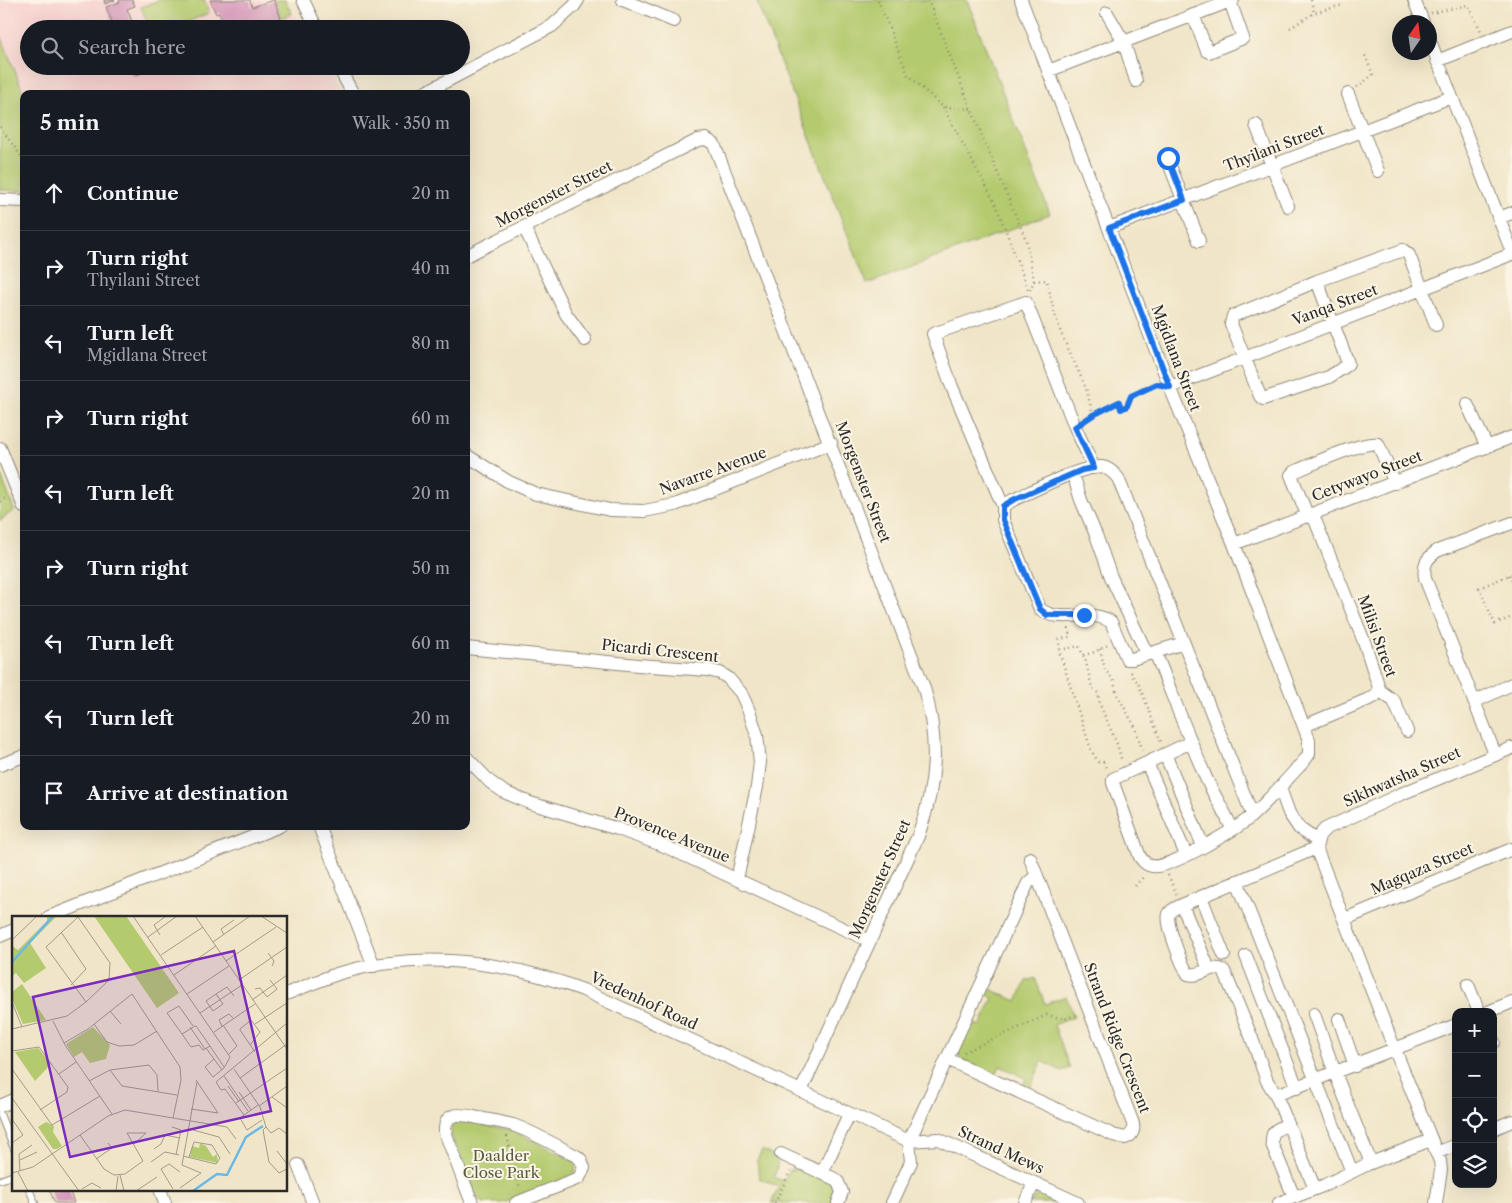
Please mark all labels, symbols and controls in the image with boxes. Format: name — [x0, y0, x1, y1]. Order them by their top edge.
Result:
north arrow — [1392, 15, 1437, 60]
search box — [20, 20, 470, 75]
icon: search — [38, 34, 66, 62]
text: Search here — [78, 36, 186, 59]
text: 5 min — [40, 110, 100, 135]
text: Walk · 350 m — [352, 113, 450, 133]
street label: Thyilani Street — [1221, 119, 1327, 175]
route start — [1157, 147, 1180, 170]
street label: Morgenster Street — [492, 156, 616, 231]
icon: ahead — [40, 179, 68, 207]
text: Continue — [87, 182, 179, 205]
text: 20 m — [411, 183, 450, 203]
text: Turn right — [87, 247, 188, 270]
icon: right — [40, 254, 68, 282]
text: 40 m — [411, 258, 450, 278]
text: Thyilani Street — [87, 270, 200, 290]
street label: Vanqa Street — [1288, 279, 1381, 330]
street label: Mgidlana Street — [1147, 302, 1206, 414]
text: Turn left — [87, 322, 174, 345]
icon: left — [40, 329, 68, 357]
text: 80 m — [411, 333, 450, 353]
text: Mgidlana Street — [87, 345, 207, 365]
icon: right — [40, 404, 68, 432]
text: Turn right — [87, 407, 188, 430]
text: 60 m — [411, 408, 450, 428]
street label: Morgenster Street — [832, 418, 896, 546]
street label: Navarre Avenue — [657, 442, 769, 499]
street label: Cetywayo Street — [1309, 445, 1425, 505]
icon: left — [40, 479, 68, 507]
text: Turn left — [87, 482, 174, 505]
text: 20 m — [411, 483, 450, 503]
icon: right — [40, 554, 68, 582]
text: Turn right — [87, 557, 188, 580]
text: 50 m — [412, 558, 450, 578]
street label: Milisi Street — [1354, 592, 1401, 680]
route end — [1073, 604, 1096, 627]
icon: left — [40, 629, 68, 657]
text: Turn left — [87, 632, 174, 655]
text: 60 m — [411, 633, 450, 653]
street label: Picardi Crescent — [601, 635, 720, 666]
icon: left — [40, 704, 68, 732]
text: Turn left — [87, 707, 174, 730]
text: 20 m — [411, 708, 450, 728]
street label: Sikhwatsha Street — [1340, 742, 1464, 811]
icon: arrive — [40, 779, 68, 807]
text: Arrive at destination — [87, 782, 288, 805]
street label: Provence Avenue — [611, 803, 733, 866]
street label: Morgenster Street — [845, 816, 915, 941]
street label: Magqaza Street — [1368, 838, 1477, 899]
inset map — [12, 916, 288, 1190]
street label: Strand Ridge Crescent — [1080, 960, 1155, 1116]
street label: Vredenhof Road — [587, 967, 701, 1034]
map controls — [1452, 1008, 1497, 1188]
button: + — [1452, 1008, 1497, 1053]
button: − — [1452, 1053, 1497, 1098]
button: locate — [1452, 1098, 1497, 1143]
street label: Strand Mews — [955, 1121, 1047, 1178]
button: layers — [1452, 1143, 1497, 1188]
park label: Daalder Close Park — [463, 1146, 541, 1182]

